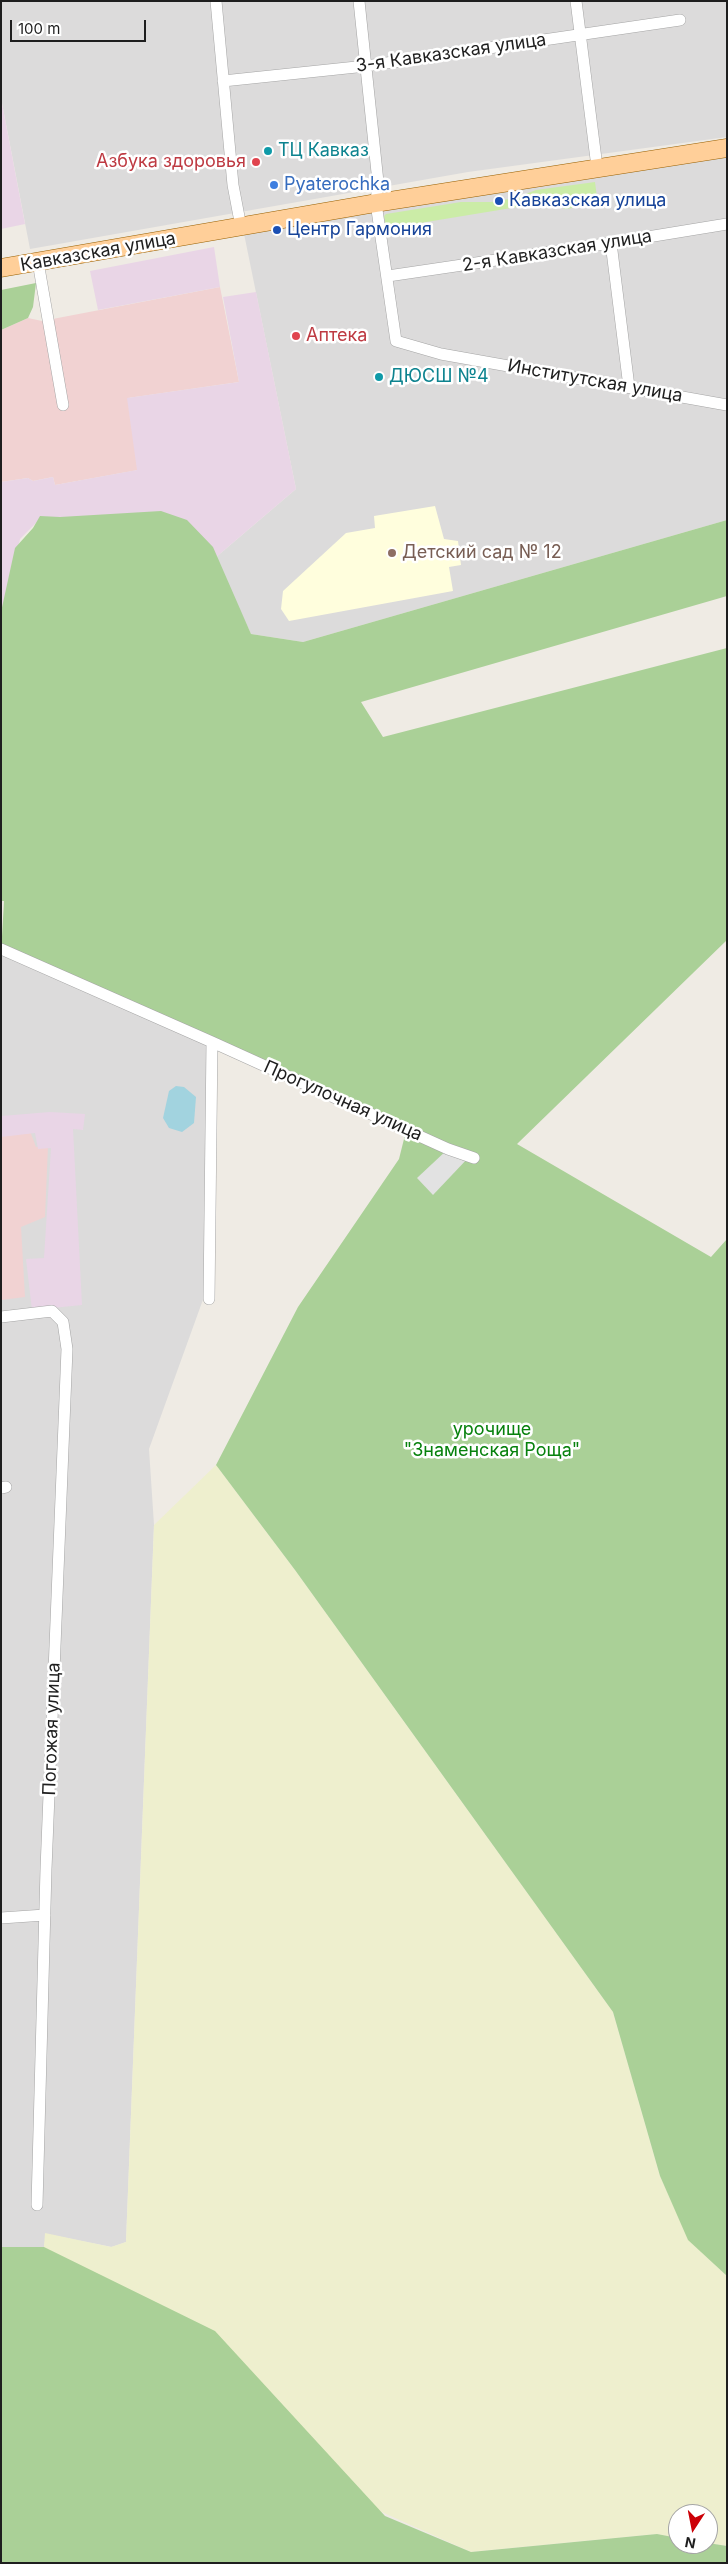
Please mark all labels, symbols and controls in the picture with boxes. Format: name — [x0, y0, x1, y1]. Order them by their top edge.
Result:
scale bar — [12, 10, 149, 42]
text: 100 m — [18, 19, 60, 38]
street label: 3-я Кавказская улица — [354, 29, 548, 77]
place label: ТЦ Кавказ — [278, 140, 369, 162]
marker: ТЦ Кавказ — [262, 145, 274, 157]
place label: Азбука здоровья — [96, 151, 246, 173]
marker: Азбука здоровья — [250, 156, 262, 168]
place label: Pyaterochka — [284, 174, 390, 196]
marker: Pyaterochka — [268, 179, 280, 191]
place label: Кавказская улица — [509, 190, 666, 212]
marker: Кавказская улица — [493, 195, 505, 207]
place label: Центр Гармония — [287, 219, 432, 241]
marker: Центр Гармония — [271, 224, 283, 236]
street label: 2-я Кавказская улица — [461, 225, 653, 277]
street label: Кавказская улица — [19, 228, 177, 276]
place label: Аптека — [306, 325, 367, 347]
marker: Аптека — [290, 330, 302, 342]
street label: Институтская улица — [506, 355, 684, 407]
place label: ДЮСШ №4 — [389, 366, 489, 388]
marker: ДЮСШ №4 — [373, 371, 385, 383]
place label: Детский сад № 12 — [402, 542, 562, 564]
marker: Детский сад № 12 — [386, 547, 398, 559]
street label: Прогулочная улица — [260, 1056, 426, 1146]
park label: урочище "Знаменская Роща" — [404, 1419, 580, 1462]
street label: Погожая улица — [39, 1662, 65, 1796]
north arrow — [668, 2504, 718, 2554]
text: N — [683, 2534, 697, 2553]

